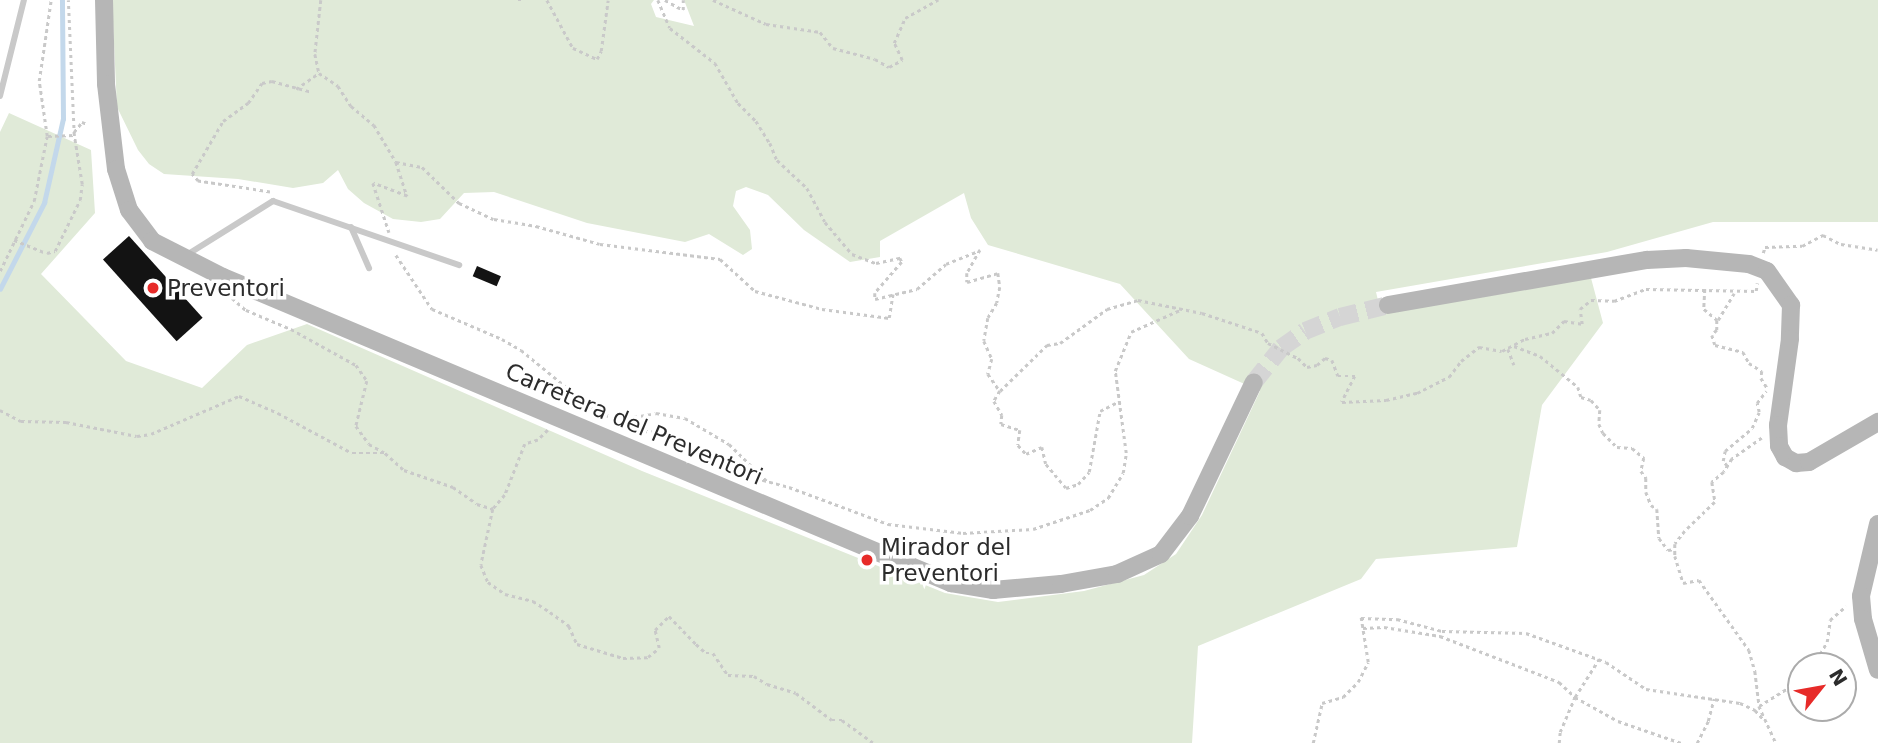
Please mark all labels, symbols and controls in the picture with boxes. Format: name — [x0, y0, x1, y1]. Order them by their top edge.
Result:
place label: Preventori — [167, 274, 285, 302]
marker: Preventori — [145, 280, 161, 296]
street label: Carretera del Preventori — [501, 357, 767, 491]
place label: Mirador del Preventori — [881, 533, 1011, 587]
marker: Mirador del Preventori — [859, 552, 875, 568]
north arrow — [1787, 652, 1857, 722]
text: N — [1825, 665, 1852, 690]

